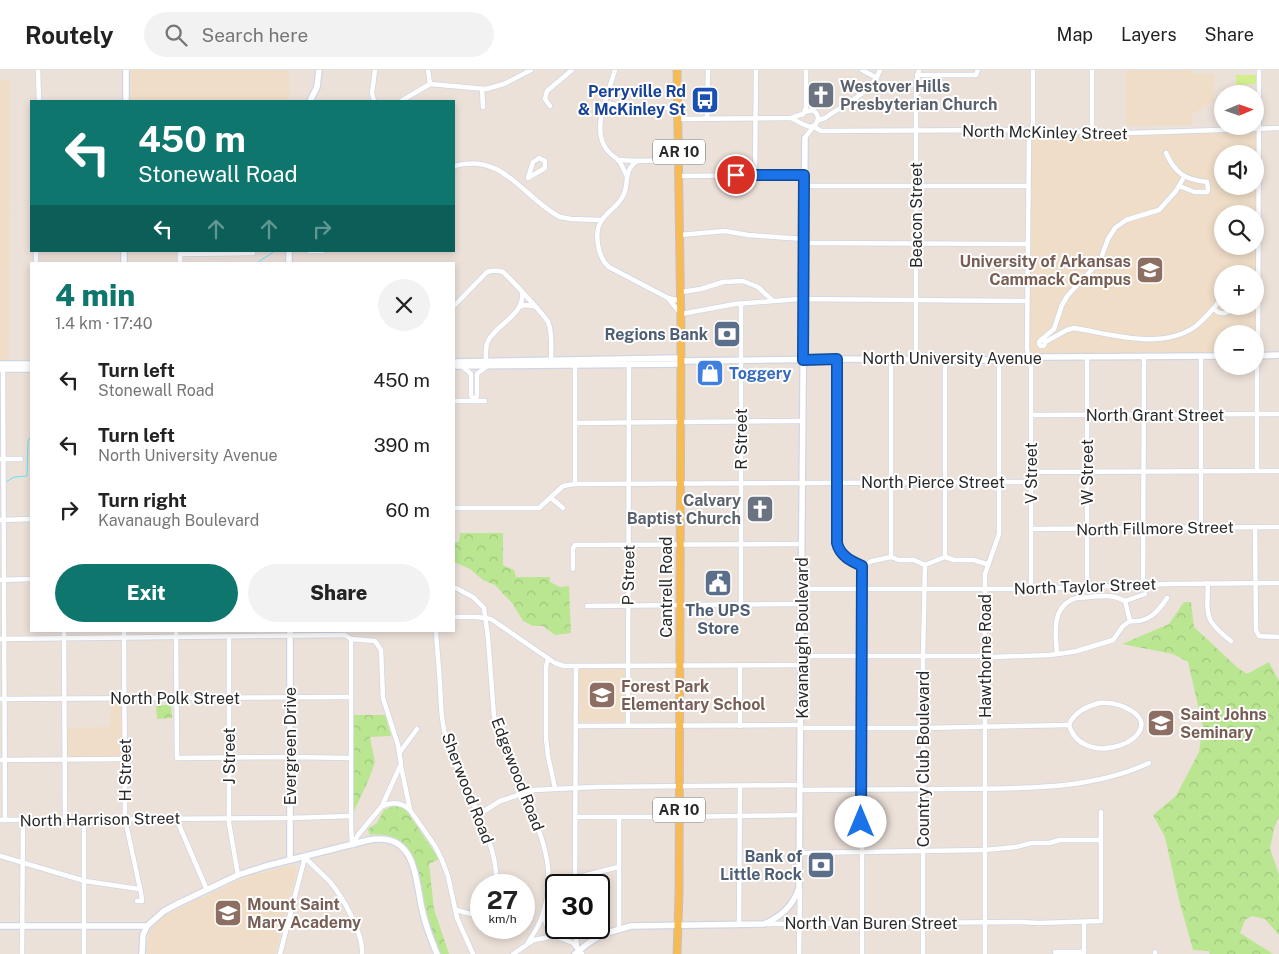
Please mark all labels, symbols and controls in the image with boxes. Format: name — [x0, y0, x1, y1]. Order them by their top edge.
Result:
search box — [144, 12, 494, 57]
text: Routely — [25, 21, 114, 49]
icon: search — [162, 21, 190, 49]
text: Search here — [202, 24, 308, 46]
text: Map — [1057, 24, 1093, 45]
text: Layers — [1121, 24, 1177, 45]
text: Share — [1205, 24, 1254, 45]
place label: Westover Hills Presbyterian Church — [840, 77, 997, 114]
church icon: Westover Hills Presbyterian Church — [806, 80, 836, 110]
place label: Perryville Rd & McKinley St — [578, 82, 686, 119]
bus stop icon: Perryville Rd & McKinley St — [690, 85, 720, 115]
north arrow — [1214, 85, 1264, 135]
map controls — [1214, 85, 1264, 375]
text: 450 m — [138, 119, 246, 160]
icon: left — [55, 120, 120, 185]
street label: North McKinley Street — [962, 122, 1128, 143]
road number: AR 10 — [653, 140, 705, 164]
button: sound — [1214, 145, 1264, 195]
pin — [715, 154, 757, 196]
text: Stonewall Road — [138, 161, 298, 187]
icon: arrive — [722, 161, 750, 189]
street label: Beacon Street — [907, 162, 926, 268]
button: search — [1214, 205, 1264, 255]
icon: left — [149, 215, 177, 243]
icon: ahead — [202, 215, 230, 243]
icon: ahead — [255, 215, 283, 243]
icon: right — [308, 215, 336, 243]
place label: University of Arkansas Cammack Campus — [959, 252, 1131, 289]
school or university icon: University of Arkansas Cammack Campus — [1135, 255, 1165, 285]
button: + — [1214, 265, 1264, 315]
text: 4 min — [55, 277, 135, 313]
button: close — [378, 279, 430, 331]
text: 1.4 km · 17:40 — [55, 314, 153, 333]
bank icon: Regions Bank — [712, 319, 742, 349]
place label: Regions Bank — [604, 325, 708, 344]
button: − — [1214, 325, 1264, 375]
street label: North University Avenue — [862, 349, 1042, 368]
shop icon: Toggery — [695, 358, 725, 388]
text: Turn left — [98, 359, 175, 381]
place label: Toggery — [729, 364, 792, 383]
icon: left — [55, 366, 83, 394]
text: 450 m — [373, 369, 430, 391]
text: Stonewall Road — [98, 381, 214, 400]
street label: North Grant Street — [1086, 406, 1224, 425]
street label: R Street — [732, 408, 751, 470]
text: Turn left — [98, 424, 175, 446]
icon: left — [55, 431, 83, 459]
text: 390 m — [374, 434, 430, 456]
street label: W Street — [1078, 439, 1097, 505]
street label: V Street — [1022, 442, 1041, 504]
text: North University Avenue — [98, 446, 278, 465]
street label: North Pierce Street — [861, 473, 1005, 492]
text: Turn right — [98, 489, 187, 511]
place label: Calvary Baptist Church — [627, 491, 741, 528]
church icon: Calvary Baptist Church — [745, 494, 775, 524]
icon: right — [55, 496, 83, 524]
text: 60 m — [386, 499, 430, 521]
text: Kavanaugh Boulevard — [98, 511, 259, 530]
street label: North Fillmore Street — [1076, 518, 1234, 539]
street label: Cantrell Road — [657, 536, 676, 638]
street label: P Street — [618, 544, 639, 606]
street label: Kavanaugh Boulevard — [793, 557, 812, 719]
button: Exit — [55, 564, 238, 622]
button: Share — [248, 564, 430, 622]
public building icon: The UPS Store — [703, 568, 733, 598]
street label: North Taylor Street — [1014, 575, 1157, 598]
street label: Hawthorne Road — [976, 594, 995, 718]
place label: The UPS Store — [685, 601, 751, 638]
street label: Country Club Boulevard — [914, 671, 933, 847]
place label: Forest Park Elementary School — [621, 677, 766, 714]
school or university icon: Forest Park Elementary School — [587, 680, 617, 710]
street label: Evergreen Drive — [281, 687, 300, 805]
street label: North Polk Street — [110, 689, 240, 708]
place label: Saint Johns Seminary — [1180, 705, 1267, 742]
school or university icon: Saint Johns Seminary — [1146, 708, 1176, 738]
street label: Edgewood Road — [487, 715, 548, 833]
street label: J Street — [220, 728, 239, 784]
street label: Sherwood Road — [438, 730, 497, 846]
street label: H Street — [116, 739, 135, 801]
position arrow — [834, 795, 886, 847]
road number: AR 10 — [653, 798, 705, 822]
street label: North Harrison Street — [19, 809, 181, 830]
place label: Bank of Little Rock — [720, 847, 803, 884]
bank icon: Bank of Little Rock — [806, 850, 836, 880]
speed limit sign: 30 — [545, 874, 610, 939]
text: 27 — [487, 885, 518, 915]
place label: Mount Saint Mary Academy — [247, 895, 361, 932]
school or university icon: Mount Saint Mary Academy — [213, 898, 243, 928]
text: km/h — [488, 912, 517, 926]
street label: North Van Buren Street — [784, 914, 958, 933]

